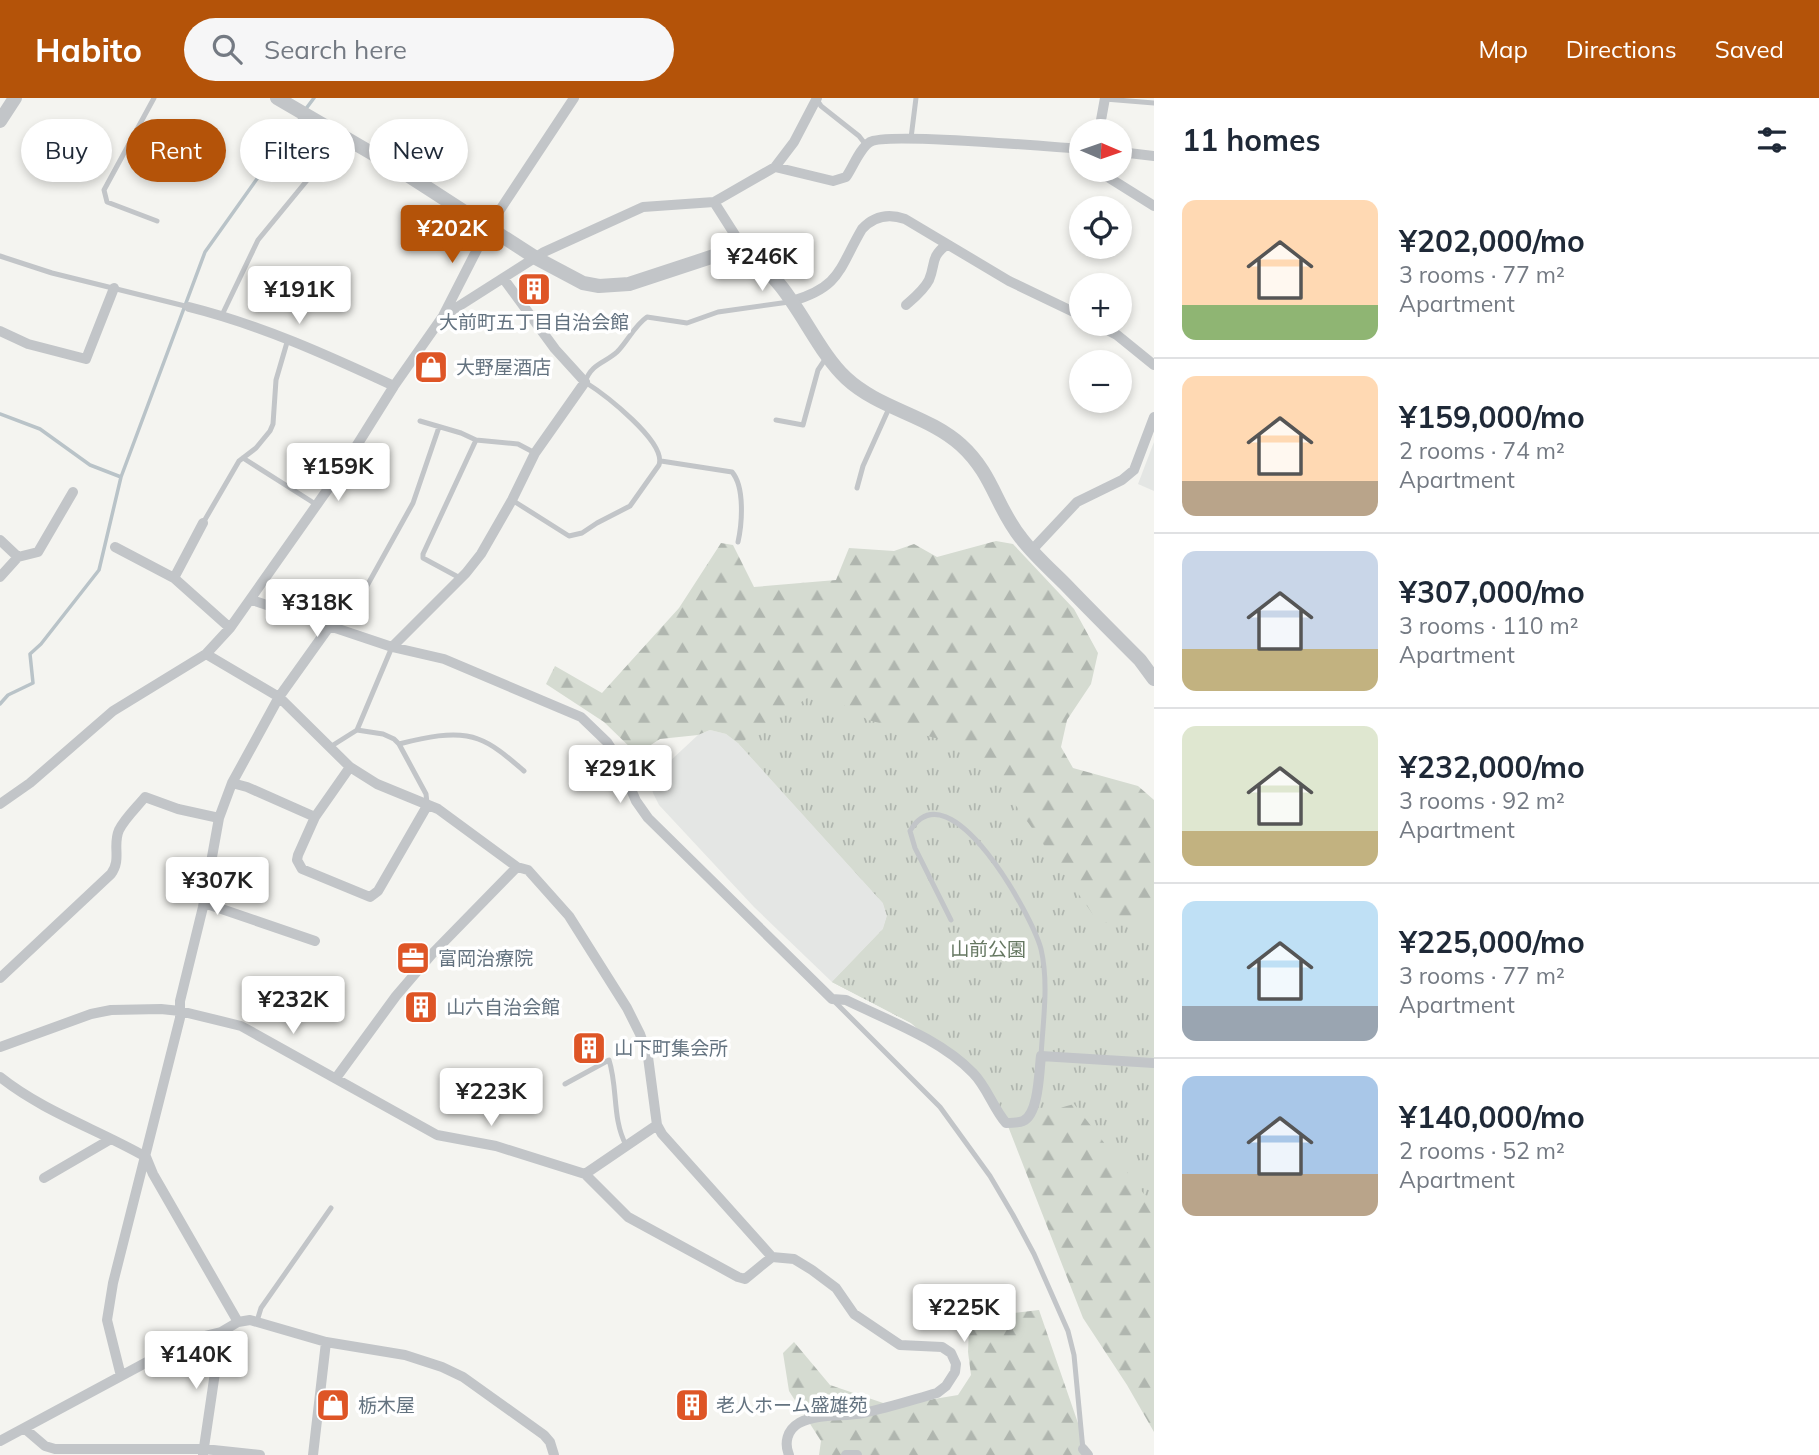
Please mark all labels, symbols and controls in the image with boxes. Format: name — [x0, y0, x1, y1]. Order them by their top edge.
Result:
search box — [184, 18, 674, 81]
text: Habito — [35, 29, 142, 70]
icon: search — [208, 30, 246, 68]
text: Search here — [264, 33, 407, 66]
text: Map — [1478, 34, 1528, 64]
text: Directions — [1566, 34, 1677, 64]
text: Saved — [1715, 34, 1784, 64]
chip: Buy — [21, 119, 112, 182]
chip: Rent — [126, 119, 226, 182]
chip: Filters — [240, 119, 355, 182]
chip: New — [369, 119, 468, 182]
north arrow — [1069, 119, 1132, 182]
map controls — [1069, 119, 1132, 413]
text: 11 homes — [1182, 121, 1321, 159]
icon: filters — [1753, 121, 1791, 159]
button: locate — [1069, 196, 1132, 259]
pin: ¥202K — [403, 206, 501, 265]
text: ¥202K — [417, 213, 487, 242]
text: ¥202,000/mo — [1399, 222, 1585, 260]
icon: home — [1238, 228, 1322, 312]
pin: ¥246K — [713, 234, 811, 293]
text: ¥246K — [727, 241, 797, 270]
text: 3 rooms · 77 m² — [1399, 260, 1565, 289]
pin: ¥191K — [250, 266, 348, 326]
building icon: 大前町五丁目自治会館 — [515, 270, 553, 308]
button: + — [1069, 273, 1132, 336]
text: ¥191K — [264, 274, 334, 303]
text: Apartment — [1399, 289, 1515, 318]
place label: 大前町五丁目自治会館 — [439, 310, 629, 334]
shop icon: 大野屋酒店 — [412, 348, 450, 386]
button: − — [1069, 350, 1132, 413]
place label: 大野屋酒店 — [456, 355, 551, 379]
text: ¥159,000/mo — [1399, 398, 1585, 436]
icon: home — [1238, 404, 1322, 488]
text: 2 rooms · 74 m² — [1399, 436, 1565, 465]
pin: ¥159K — [289, 444, 387, 503]
text: ¥159K — [303, 451, 373, 480]
text: Apartment — [1399, 465, 1515, 494]
text: ¥307,000/mo — [1399, 573, 1585, 611]
icon: home — [1238, 579, 1322, 663]
pin: ¥318K — [268, 580, 366, 639]
text: ¥318K — [282, 587, 352, 616]
text: 3 rooms · 110 m² — [1399, 611, 1579, 640]
text: Apartment — [1399, 640, 1515, 669]
pin: ¥291K — [571, 746, 669, 805]
text: ¥232,000/mo — [1399, 748, 1585, 786]
text: ¥291K — [585, 753, 655, 782]
icon: home — [1238, 754, 1322, 838]
text: 3 rooms · 92 m² — [1399, 786, 1565, 815]
text: Apartment — [1399, 815, 1515, 844]
pin: ¥307K — [168, 858, 266, 917]
text: ¥307K — [182, 865, 252, 894]
text: ¥225,000/mo — [1399, 923, 1585, 961]
icon: home — [1238, 929, 1322, 1013]
park label: 山前公園 — [950, 937, 1026, 961]
office icon: 富岡治療院 — [394, 939, 432, 977]
place label: 富岡治療院 — [438, 946, 533, 970]
text: 3 rooms · 77 m² — [1399, 961, 1565, 990]
pin: ¥232K — [244, 976, 342, 1036]
text: ¥232K — [258, 984, 328, 1013]
building icon: 山六自治会館 — [402, 988, 440, 1026]
text: Apartment — [1399, 990, 1515, 1019]
place label: 山六自治会館 — [446, 995, 560, 1019]
building icon: 山下町集会所 — [570, 1029, 608, 1067]
place label: 山下町集会所 — [614, 1036, 728, 1060]
pin: ¥223K — [442, 1068, 540, 1128]
text: ¥223K — [456, 1076, 526, 1105]
text: ¥140,000/mo — [1399, 1098, 1585, 1136]
icon: home — [1238, 1104, 1322, 1188]
text: 2 rooms · 52 m² — [1399, 1136, 1565, 1165]
text: Apartment — [1399, 1165, 1515, 1194]
pin: ¥225K — [915, 1284, 1013, 1344]
text: ¥225K — [929, 1292, 999, 1321]
pin: ¥140K — [147, 1332, 245, 1391]
text: ¥140K — [161, 1339, 231, 1368]
shop icon: 栃木屋 — [314, 1386, 352, 1424]
building icon: 老人ホーム盛雄苑 — [673, 1386, 711, 1424]
place label: 栃木屋 — [358, 1393, 415, 1417]
place label: 老人ホーム盛雄苑 — [716, 1393, 867, 1417]

